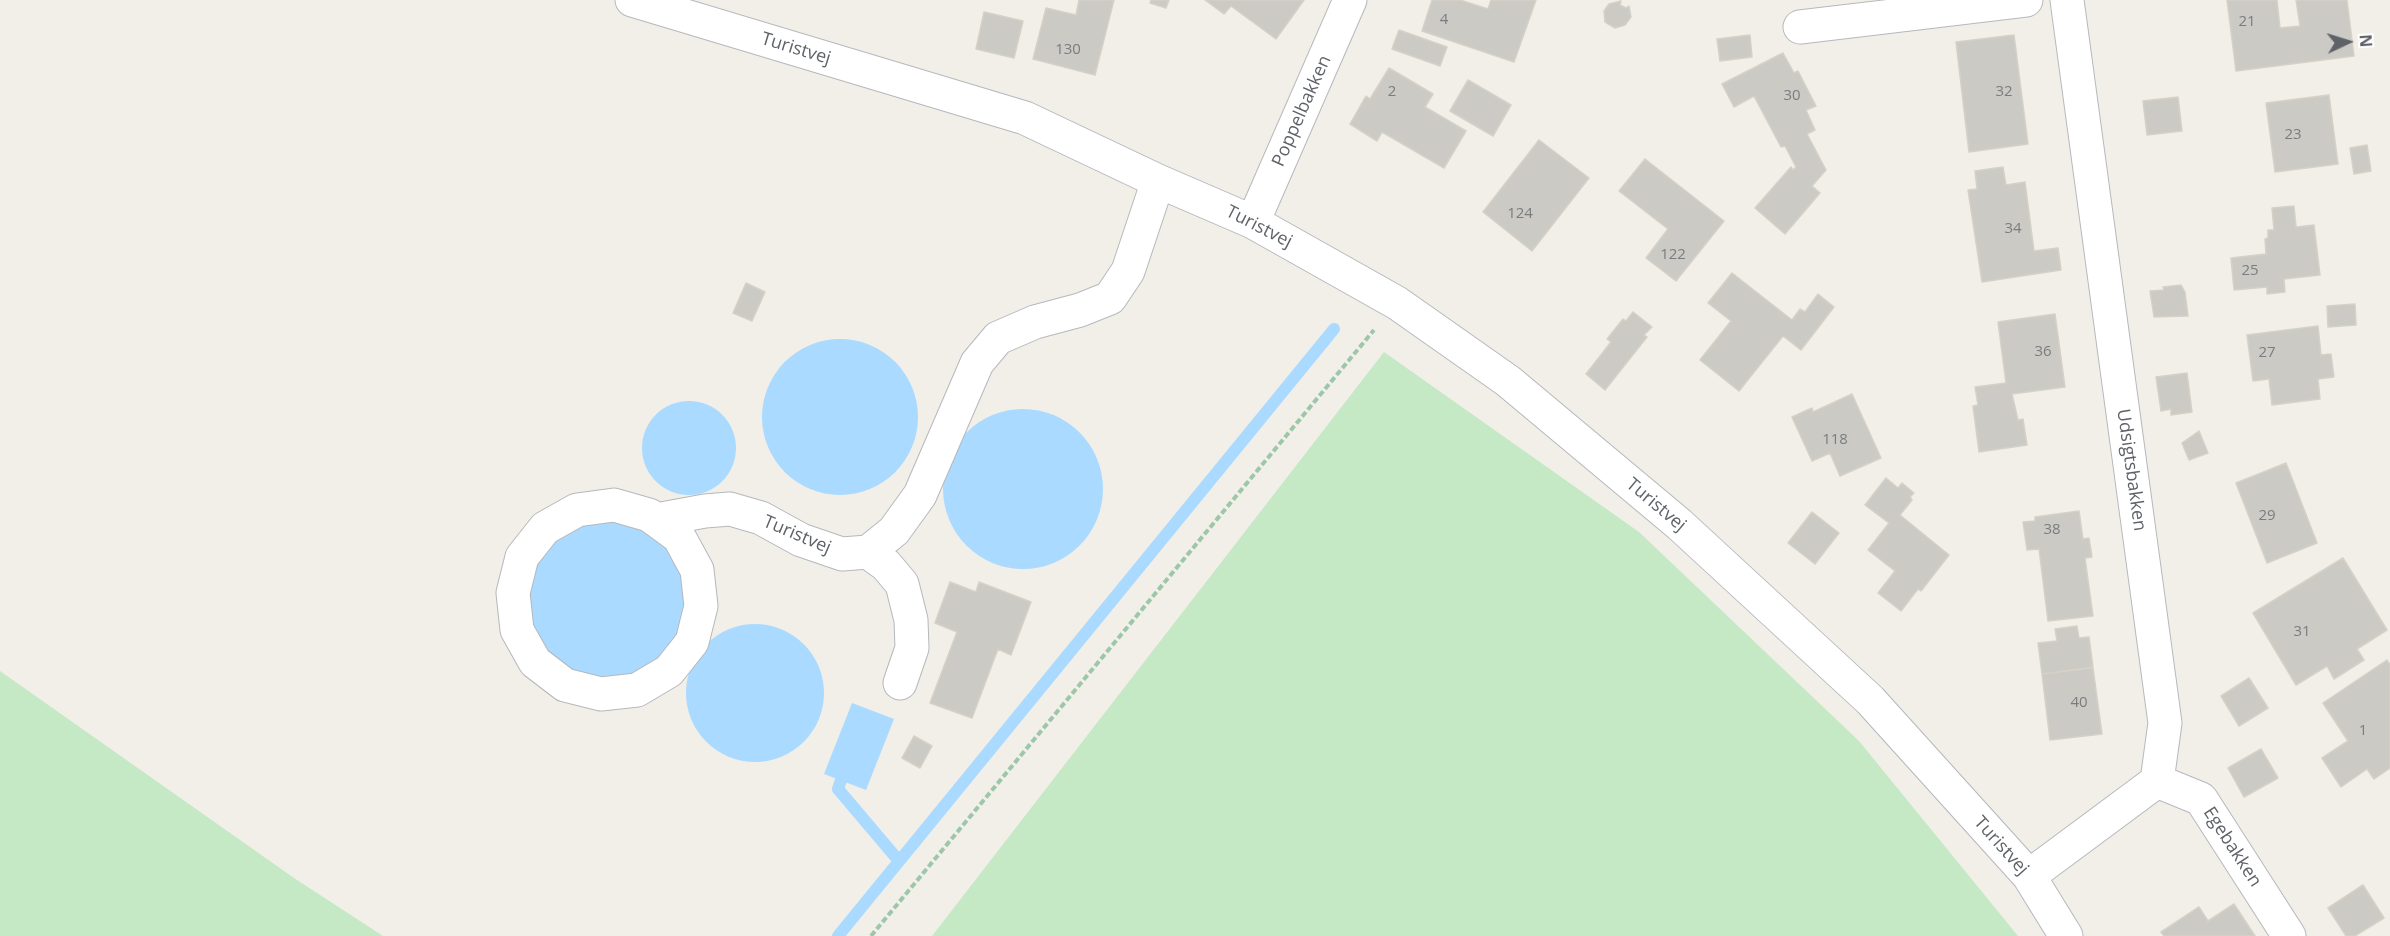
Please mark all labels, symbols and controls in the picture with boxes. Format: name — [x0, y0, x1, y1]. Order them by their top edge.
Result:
house number: 4 — [1440, 11, 1448, 29]
north arrow — [2318, 12, 2378, 72]
house number: 21 — [2238, 13, 2256, 31]
street label: Turistvej — [759, 28, 833, 70]
text: N — [2355, 33, 2377, 48]
house number: 130 — [1055, 41, 1081, 59]
street label: Poppelbakken — [1268, 52, 1336, 170]
house number: 2 — [1388, 83, 1396, 101]
house number: 32 — [1995, 83, 2013, 101]
house number: 30 — [1783, 87, 1801, 105]
house number: 23 — [2284, 126, 2302, 144]
street label: Turistvej — [1222, 201, 1296, 253]
house number: 124 — [1507, 205, 1533, 223]
house number: 34 — [2004, 220, 2022, 238]
house number: 122 — [1660, 246, 1686, 264]
house number: 25 — [2241, 262, 2259, 280]
house number: 36 — [2034, 343, 2052, 361]
house number: 27 — [2258, 344, 2276, 362]
street label: Udsigtsbakken — [2112, 408, 2150, 532]
house number: 118 — [1822, 431, 1848, 449]
street label: Turistvej — [1622, 474, 1690, 536]
house number: 29 — [2258, 507, 2276, 525]
street label: Turistvej — [760, 511, 834, 559]
house number: 38 — [2043, 521, 2061, 539]
house number: 31 — [2293, 623, 2311, 641]
house number: 40 — [2070, 694, 2088, 712]
house number: 1 — [2359, 722, 2367, 740]
street label: Egebakken — [2198, 803, 2266, 891]
street label: Turistvej — [1969, 812, 2033, 880]

